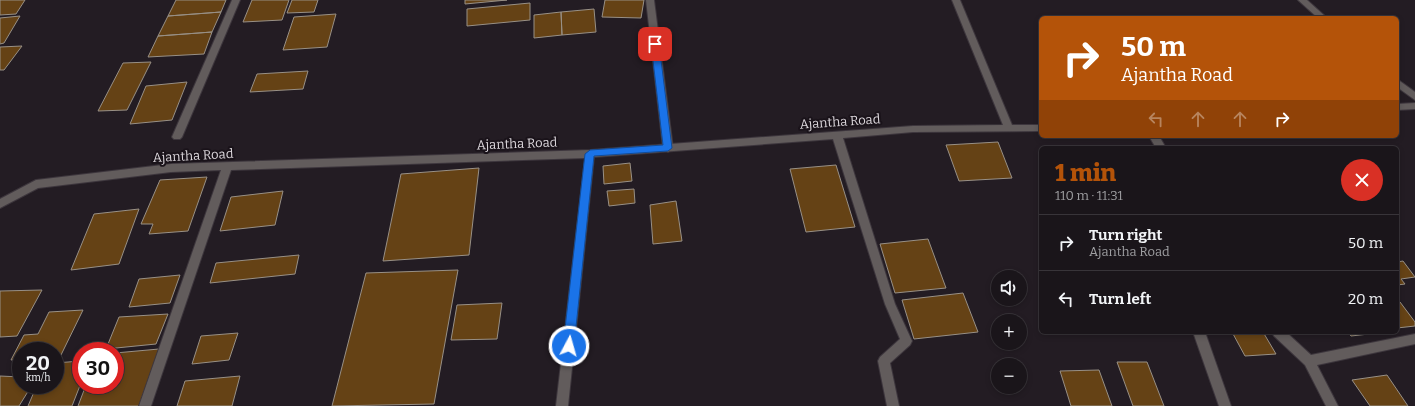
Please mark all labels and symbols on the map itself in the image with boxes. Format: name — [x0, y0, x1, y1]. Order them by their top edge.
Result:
pin — [638, 27, 672, 61]
street label: Ajantha Road — [799, 111, 881, 132]
street label: Ajantha Road — [476, 135, 558, 152]
street label: Ajantha Road — [152, 146, 234, 165]
position arrow — [548, 325, 590, 367]
speed limit sign: 30 — [72, 342, 124, 394]

